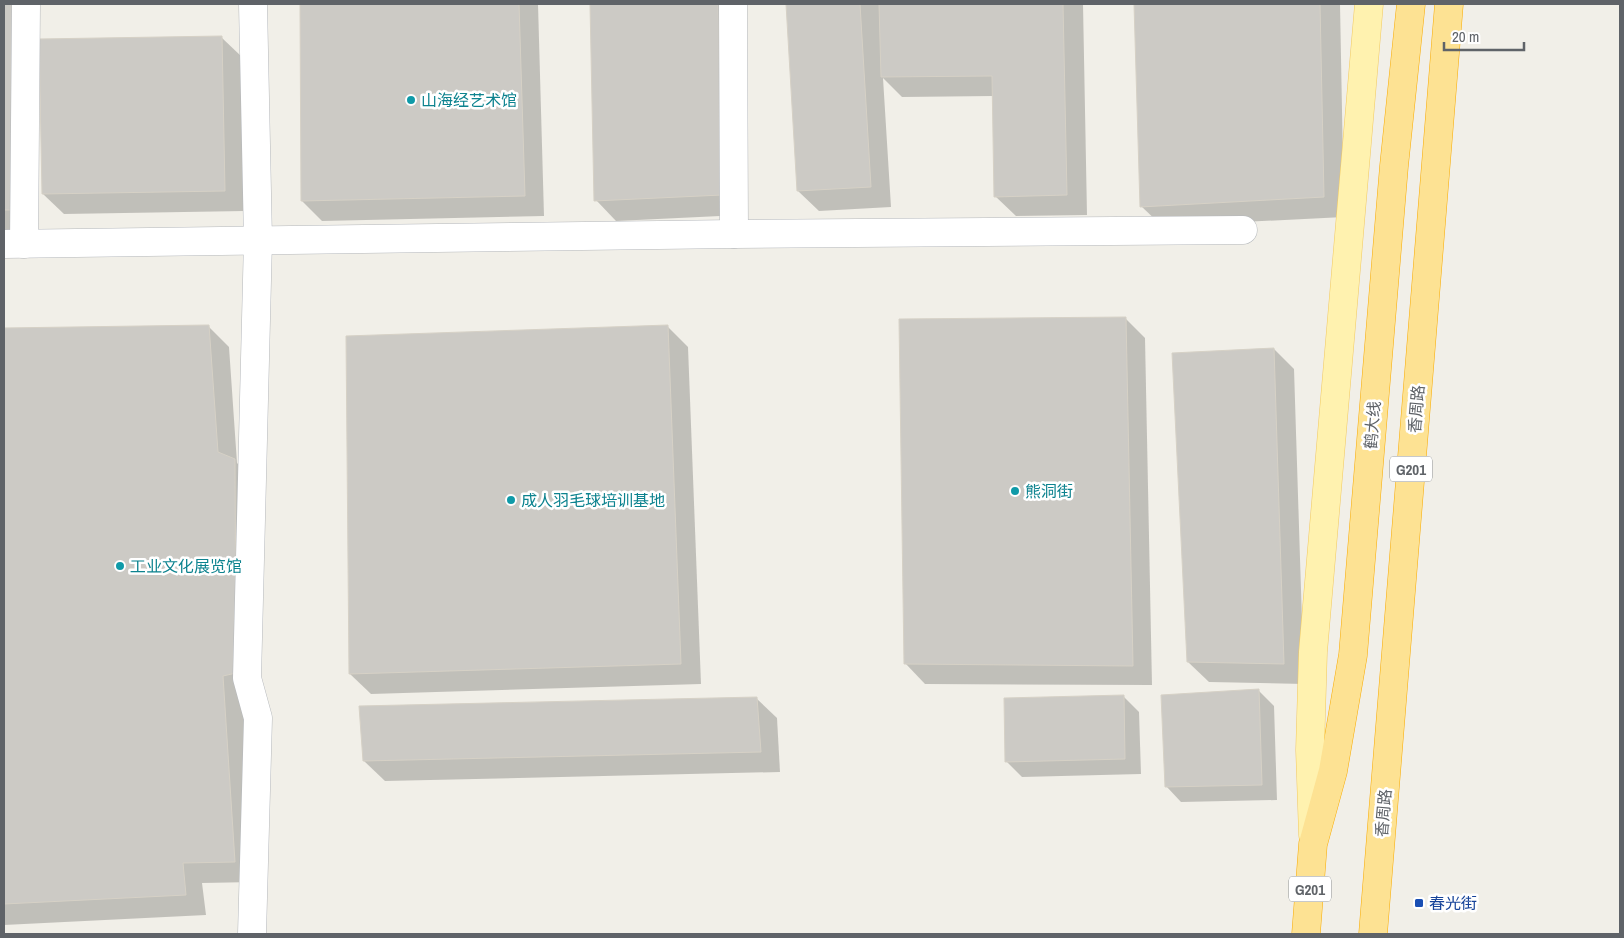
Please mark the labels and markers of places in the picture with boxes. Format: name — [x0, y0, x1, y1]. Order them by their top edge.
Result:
place label: 山海经艺术馆 — [421, 89, 517, 111]
marker: 山海经艺术馆 — [405, 94, 417, 106]
place label: 熊洞街 — [1025, 480, 1073, 502]
marker: 熊洞街 — [1009, 485, 1021, 497]
place label: 成人羽毛球培训基地 — [521, 489, 665, 511]
marker: 成人羽毛球培训基地 — [505, 494, 517, 506]
place label: 工业文化展览馆 — [130, 555, 242, 577]
marker: 工业文化展览馆 — [114, 560, 126, 572]
place label: 春光街 — [1429, 892, 1477, 914]
marker: 春光街 — [1413, 897, 1425, 909]

